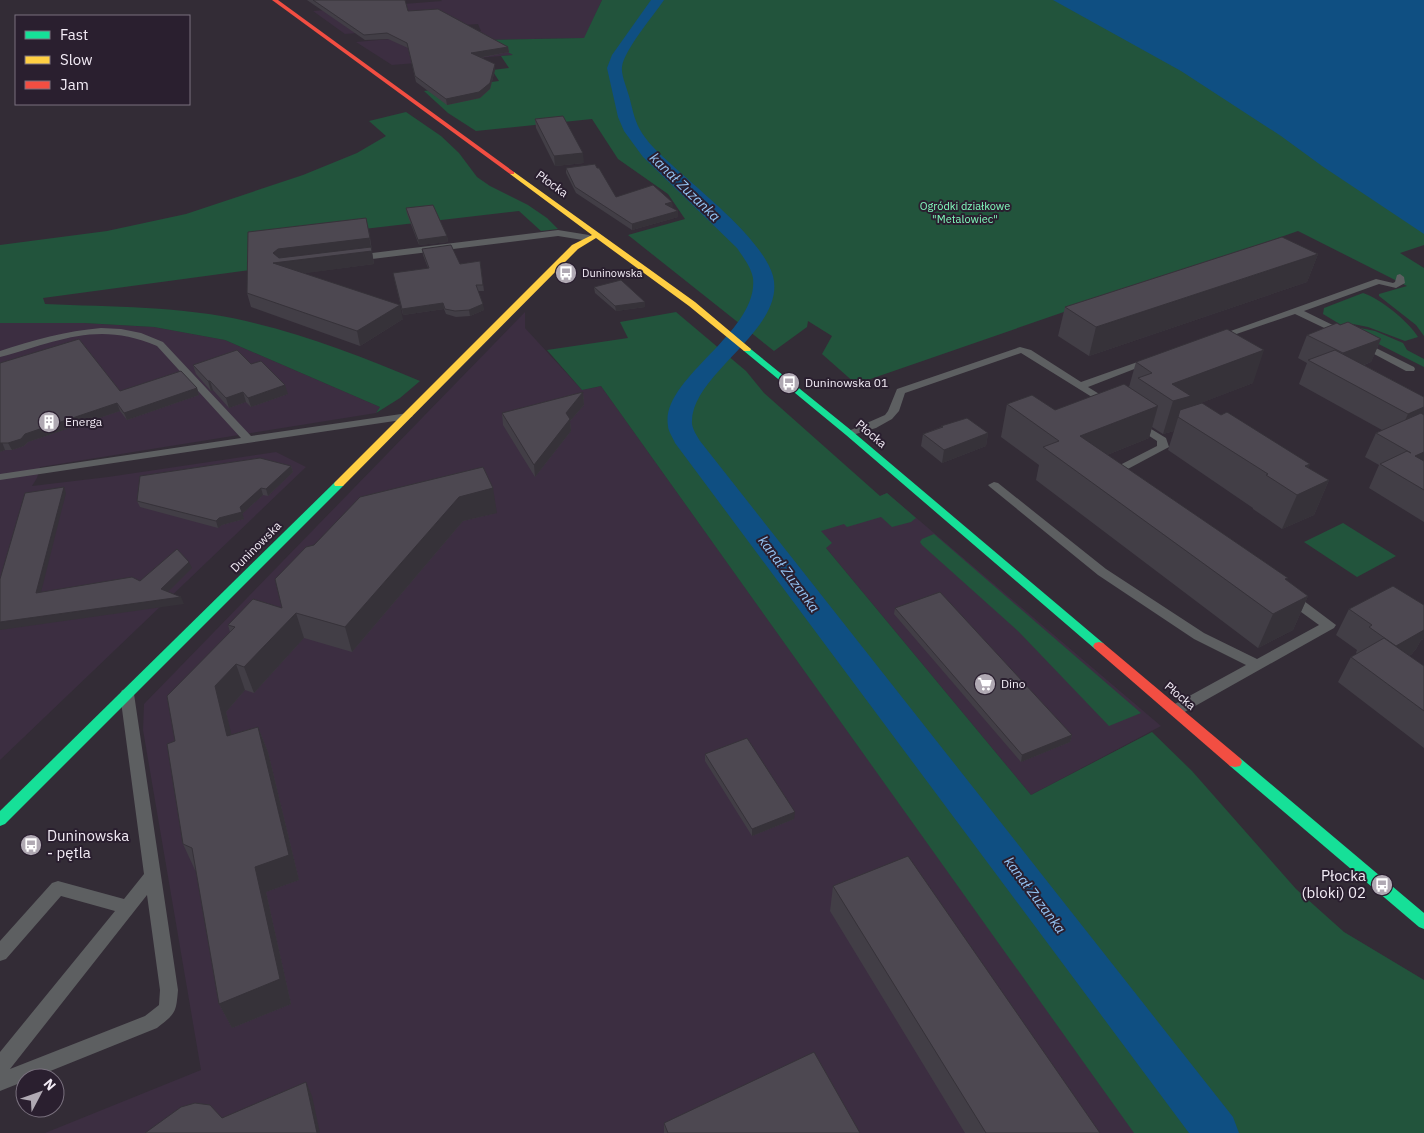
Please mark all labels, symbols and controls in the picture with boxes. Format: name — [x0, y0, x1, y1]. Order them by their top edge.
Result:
legend — [15, 15, 190, 105]
text: Fast — [60, 25, 88, 44]
text: Slow — [60, 50, 93, 69]
text: Jam — [60, 75, 89, 94]
water label: kanał Zuzanka — [646, 149, 724, 225]
street label: Płocka — [533, 167, 572, 201]
park label: Ogródki działkowe "Metalowiec" — [920, 199, 1010, 226]
bus stop icon: Duninowska — [554, 261, 578, 285]
place label: Duninowska — [582, 266, 643, 280]
bus stop icon: Duninowska 01 — [777, 371, 801, 395]
place label: Duninowska 01 — [805, 375, 888, 390]
building icon: Energa — [37, 410, 61, 434]
place label: Energa — [65, 414, 103, 429]
street label: Płocka — [853, 416, 890, 451]
street label: Duninowska — [227, 518, 285, 575]
water label: kanał Zuzanka — [754, 532, 824, 616]
supermarket icon: Dino — [973, 672, 997, 696]
place label: Dino — [1001, 676, 1026, 691]
street label: Płocka — [1162, 678, 1199, 713]
place label: Duninowska - pętla — [47, 826, 129, 862]
bus stop icon: Duninowska - pętla — [19, 833, 43, 857]
water label: kanał Zuzanka — [1000, 853, 1070, 937]
place label: Płocka (bloki) 02 — [1302, 866, 1366, 902]
bus stop icon: Płocka (bloki) 02 — [1370, 873, 1394, 897]
north arrow — [15, 1068, 65, 1118]
text: N — [40, 1075, 60, 1094]

